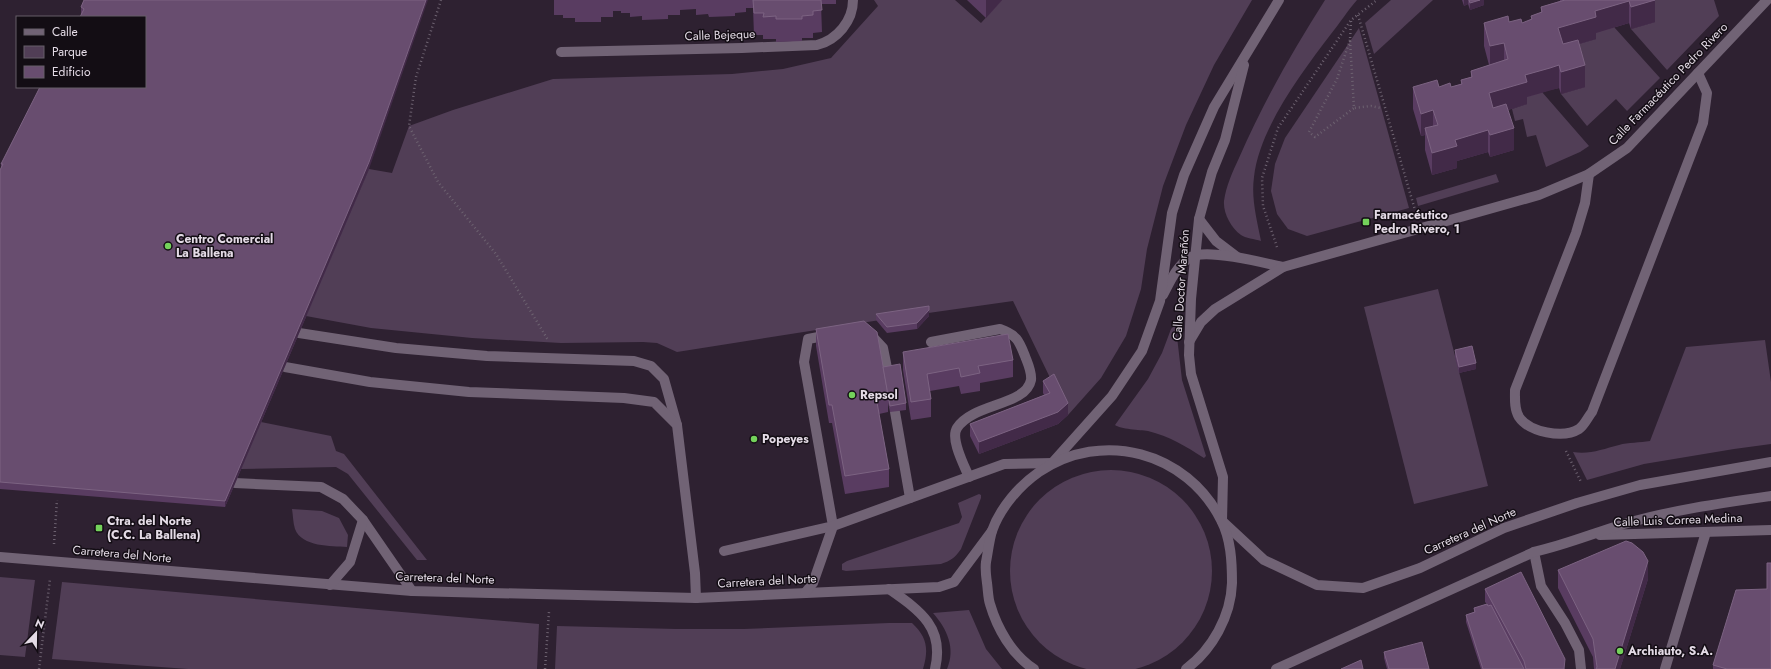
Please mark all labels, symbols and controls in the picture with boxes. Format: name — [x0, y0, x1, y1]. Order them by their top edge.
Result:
legend — [16, 16, 146, 88]
street label: Calle Farmacéutico Pedro Rivero — [1604, 18, 1732, 150]
text: Calle — [52, 23, 78, 41]
street label: Calle Bejeque — [684, 25, 756, 45]
text: Parque — [52, 43, 87, 61]
text: Edificio — [52, 63, 91, 81]
place label: Farmacéutico Pedro Rivero, 1 — [1374, 206, 1460, 238]
marker: Farmacéutico Pedro Rivero, 1 — [1361, 217, 1371, 227]
street label: Calle Doctor Marañón — [1168, 229, 1194, 341]
place label: Centro Comercial La Ballena — [176, 230, 273, 262]
marker: Centro Comercial La Ballena — [163, 241, 173, 251]
place label: Repsol — [860, 386, 898, 404]
marker: Repsol — [847, 390, 857, 400]
place label: Popeyes — [762, 430, 809, 448]
marker: Popeyes — [749, 434, 759, 444]
street label: Carretera del Norte — [1421, 503, 1519, 559]
street label: Calle Luis Correa Medina — [1613, 509, 1743, 531]
place label: Ctra. del Norte (C.C. La Ballena) — [107, 512, 201, 544]
marker: Ctra. del Norte (C.C. La Ballena) — [94, 523, 104, 533]
street label: Carretera del Norte — [72, 541, 172, 567]
street label: Carretera del Norte — [395, 567, 495, 589]
street label: Carretera del Norte — [717, 569, 817, 593]
north arrow — [16, 613, 56, 653]
text: N — [33, 615, 47, 633]
place label: Archiauto, S.A. — [1627, 642, 1713, 660]
marker: Archiauto, S.A. — [1615, 646, 1625, 656]

